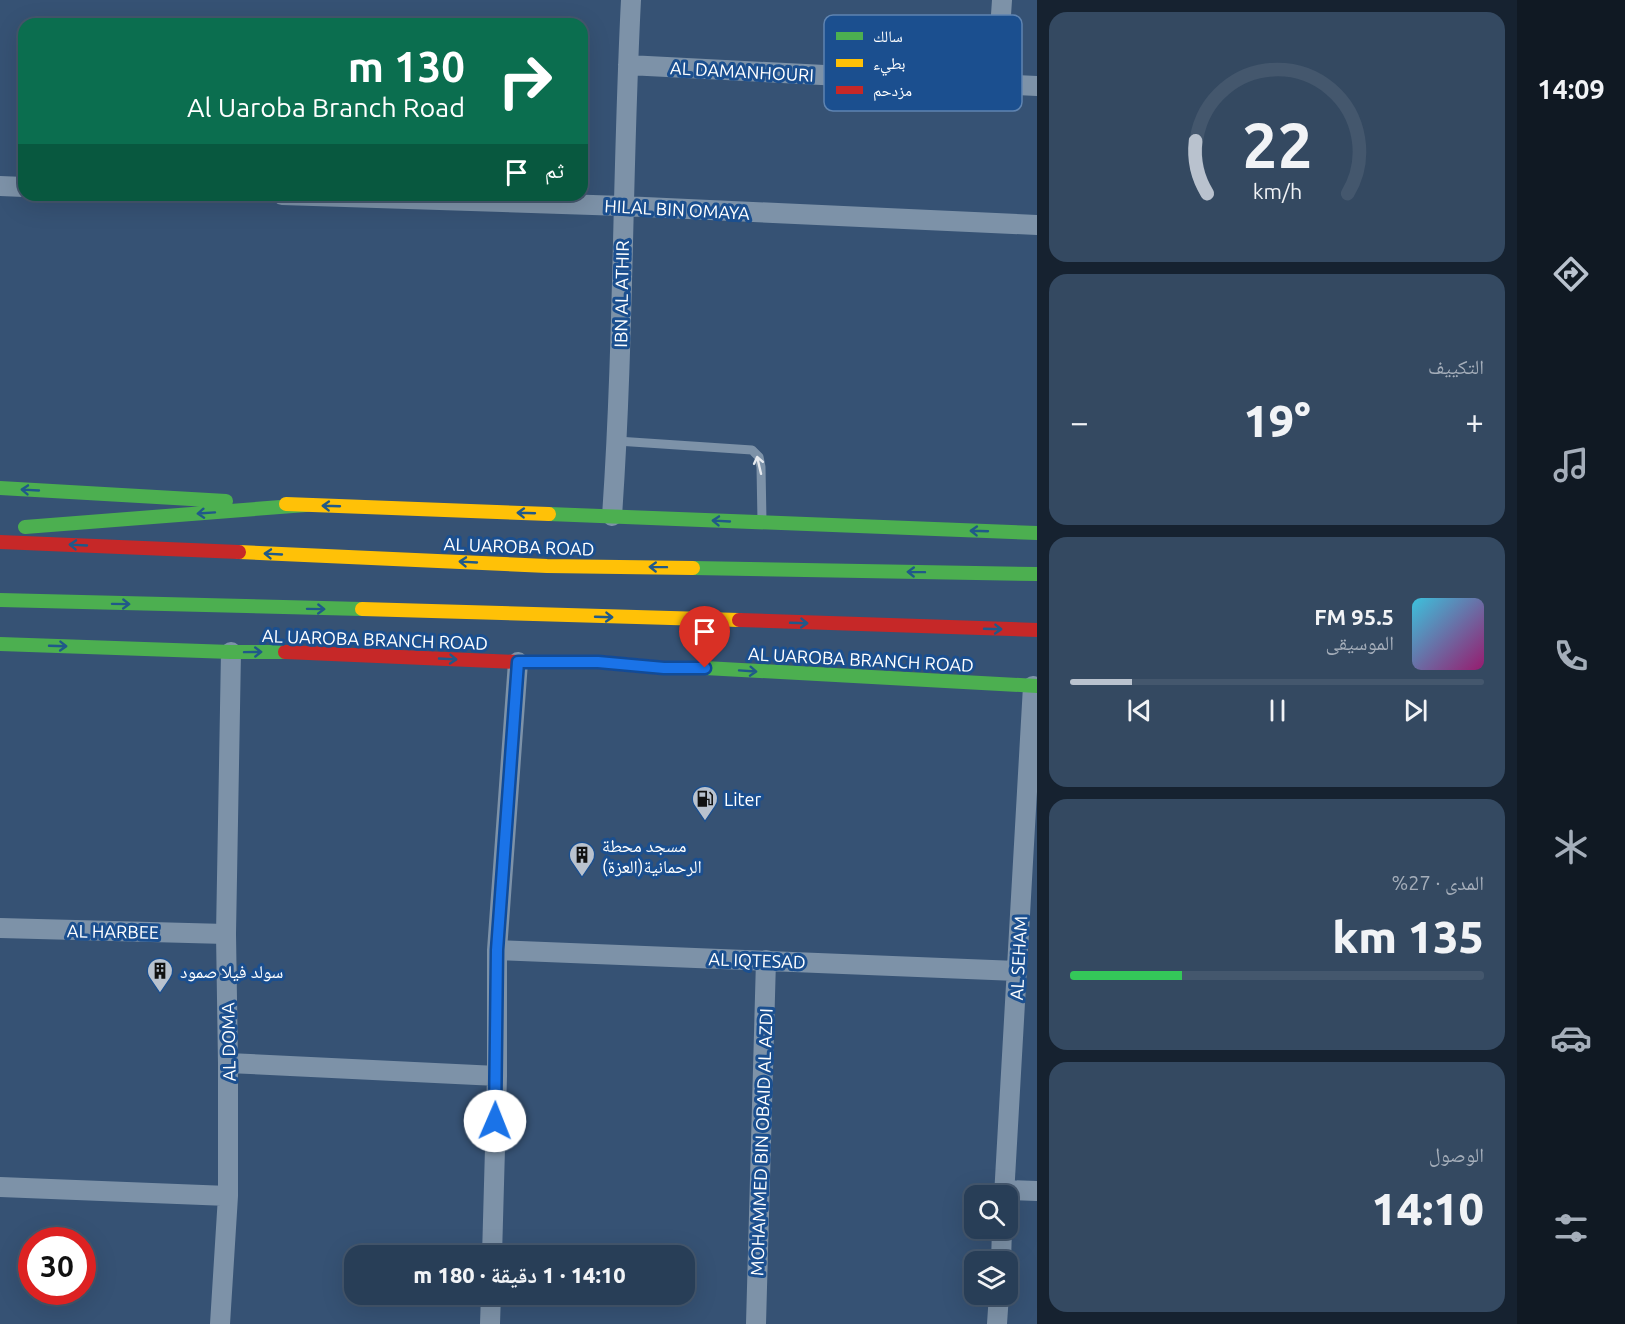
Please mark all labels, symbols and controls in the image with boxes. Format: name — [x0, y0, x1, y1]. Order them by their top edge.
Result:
legend — [824, 15, 1022, 111]
text: سالك — [873, 27, 903, 45]
icon: right — [486, 42, 564, 120]
text: 130 m — [348, 43, 465, 90]
text: بطيء — [873, 54, 905, 76]
street label: AL DAMANHOURI — [670, 57, 814, 85]
text: 14:09 — [1537, 74, 1605, 104]
text: مزدحم — [873, 81, 912, 101]
text: Al Uaroba Branch Road — [187, 92, 465, 122]
text: 22 — [1242, 110, 1312, 180]
icon: arrive — [500, 156, 533, 189]
text: ثم — [545, 157, 564, 182]
text: km/h — [1252, 180, 1302, 204]
street label: HILAL BIN OMAYA — [604, 195, 751, 223]
street label: IBN AL ATHIR — [610, 240, 632, 348]
icon: directions — [1550, 253, 1592, 295]
text: التكييف — [1428, 355, 1484, 378]
text: 19° — [1243, 395, 1311, 446]
text: − — [1070, 403, 1089, 440]
text: + — [1465, 403, 1484, 440]
icon: music — [1550, 444, 1592, 486]
one-way arrow — [753, 456, 764, 475]
one-way arrow — [21, 484, 41, 495]
one-way arrow — [322, 501, 342, 512]
one-way arrow — [516, 507, 536, 518]
one-way arrow — [196, 508, 216, 519]
one-way arrow — [711, 515, 731, 526]
one-way arrow — [969, 526, 989, 537]
street label: AL UAROBA ROAD — [443, 533, 595, 559]
one-way arrow — [69, 540, 89, 551]
one-way arrow — [263, 548, 283, 559]
one-way arrow — [458, 557, 478, 568]
one-way arrow — [648, 562, 668, 573]
one-way arrow — [906, 566, 926, 577]
one-way arrow — [111, 598, 131, 609]
one-way arrow — [306, 603, 326, 614]
text: 95.5 FM — [1314, 604, 1394, 629]
pin — [679, 606, 730, 668]
one-way arrow — [593, 611, 613, 622]
icon: arrive — [688, 615, 721, 648]
one-way arrow — [788, 618, 808, 629]
one-way arrow — [983, 623, 1003, 635]
street label: AL UAROBA BRANCH ROAD — [262, 625, 488, 653]
text: الموسيقى — [1326, 631, 1394, 654]
icon: phone — [1550, 635, 1592, 677]
one-way arrow — [48, 640, 68, 652]
street label: AL UAROBA BRANCH ROAD — [748, 643, 974, 675]
one-way arrow — [243, 646, 263, 658]
one-way arrow — [438, 653, 458, 664]
one-way arrow — [737, 666, 757, 677]
icon: previous — [1123, 694, 1156, 727]
icon: pause — [1261, 694, 1294, 727]
icon: next — [1399, 694, 1432, 727]
fuel station icon: Liter — [690, 784, 720, 822]
place label: Liter — [724, 789, 762, 809]
icon: climate — [1550, 826, 1592, 868]
place label: مسجد محطة الرحمانية(العزة) — [602, 835, 702, 877]
building icon: مسجد محطة الرحمانية(العزة) — [567, 840, 597, 878]
text: المدى · 27% — [1391, 871, 1484, 894]
text: 135 km — [1332, 911, 1484, 962]
street label: AL SEHAM — [1006, 915, 1030, 1001]
street label: AL HARBEE — [67, 920, 159, 942]
street label: AL IQTESAD — [708, 948, 806, 973]
building icon: سولد فيلا صمود — [145, 956, 175, 994]
place label: سولد فيلا صمود — [180, 961, 283, 982]
street label: AL DOMA — [217, 1002, 239, 1082]
street label: MOHAMMED BIN OBAID AL AZDI — [746, 1008, 776, 1276]
icon: car — [1550, 1017, 1592, 1059]
position arrow — [463, 1089, 527, 1153]
text: الوصول — [1429, 1143, 1484, 1166]
text: 14:10 — [1371, 1183, 1484, 1234]
map controls — [964, 1185, 1018, 1305]
button: search — [964, 1185, 1018, 1239]
icon: filters — [1550, 1207, 1592, 1249]
speed limit sign: 30 — [18, 1227, 96, 1305]
button: layers — [964, 1251, 1018, 1305]
text: 14:10 · 1 دقيقة · 180 m — [413, 1262, 626, 1287]

